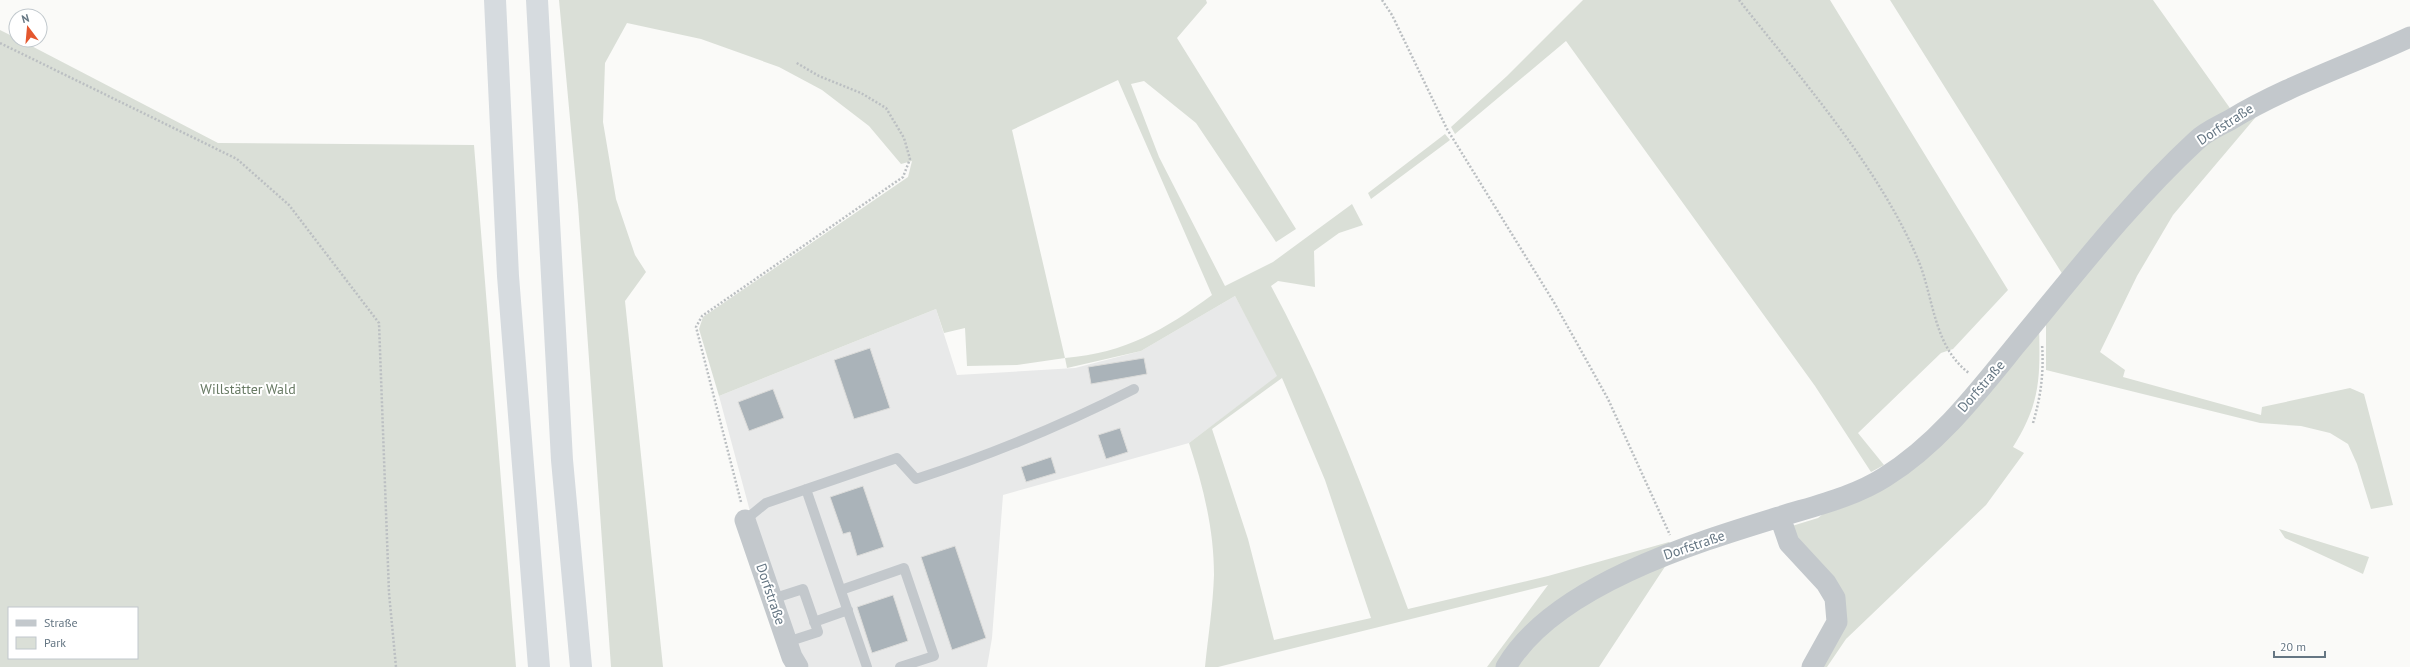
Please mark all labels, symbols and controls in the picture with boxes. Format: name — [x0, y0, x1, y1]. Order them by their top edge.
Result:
north arrow — [8, 8, 48, 48]
text: N — [20, 11, 31, 26]
street label: Dorfstraße — [2193, 99, 2257, 149]
street label: Dorfstraße — [1953, 356, 2009, 416]
park label: Willstätter Wald — [200, 380, 296, 398]
street label: Dorfstraße — [1661, 526, 1727, 564]
street label: Dorfstraße — [752, 561, 790, 627]
legend — [8, 607, 138, 659]
text: Straße — [44, 615, 78, 630]
scale bar — [2274, 633, 2325, 659]
text: Park — [44, 635, 66, 650]
text: 20 m — [2280, 639, 2306, 654]

